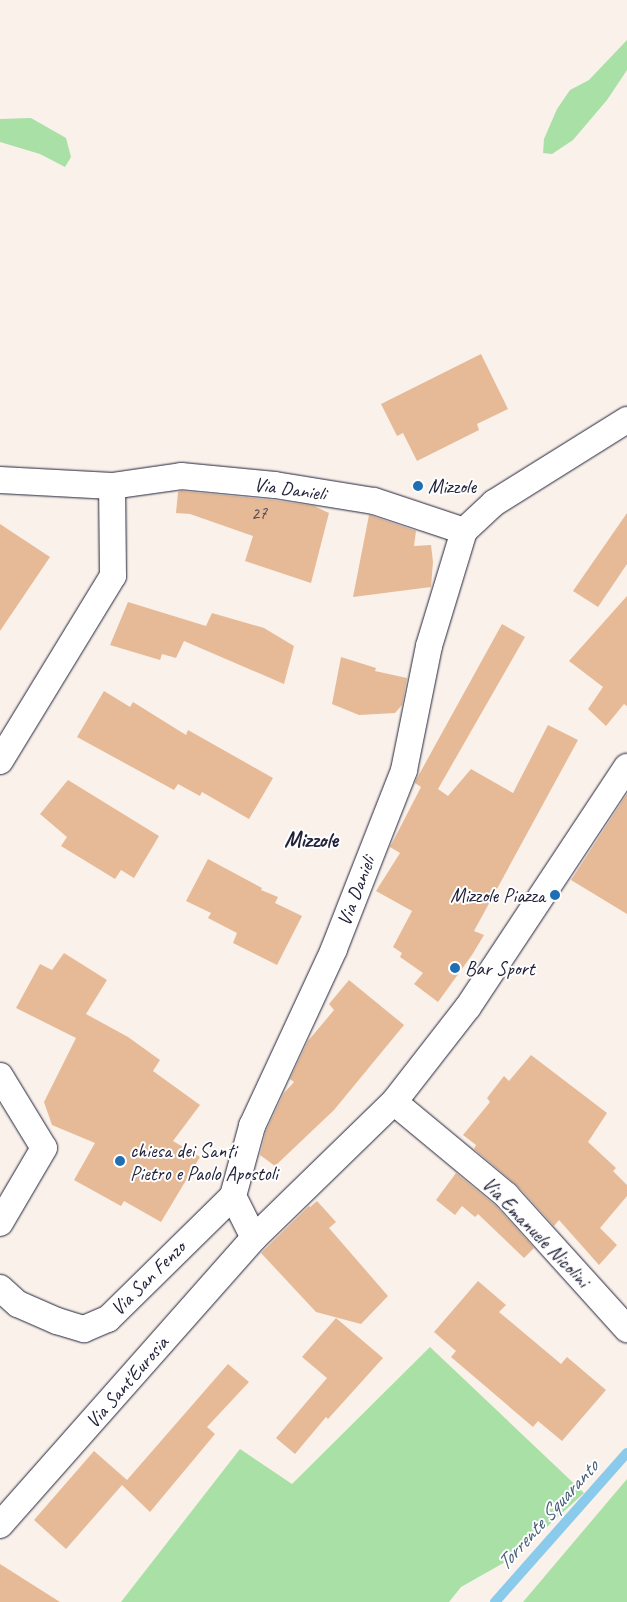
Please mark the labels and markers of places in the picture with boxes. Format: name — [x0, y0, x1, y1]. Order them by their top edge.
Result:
place label: Mizzole — [428, 474, 476, 498]
marker: Mizzole — [412, 480, 424, 492]
place label: Mizzole Piazza — [450, 883, 545, 907]
marker: Mizzole Piazza — [549, 889, 561, 901]
place label: Bar Sport — [465, 956, 534, 980]
marker: Bar Sport — [449, 962, 461, 974]
place label: chiesa dei Santi Pietro e Paolo Apostoli — [130, 1138, 279, 1185]
marker: chiesa dei Santi Pietro e Paolo Apostoli — [114, 1155, 126, 1167]

